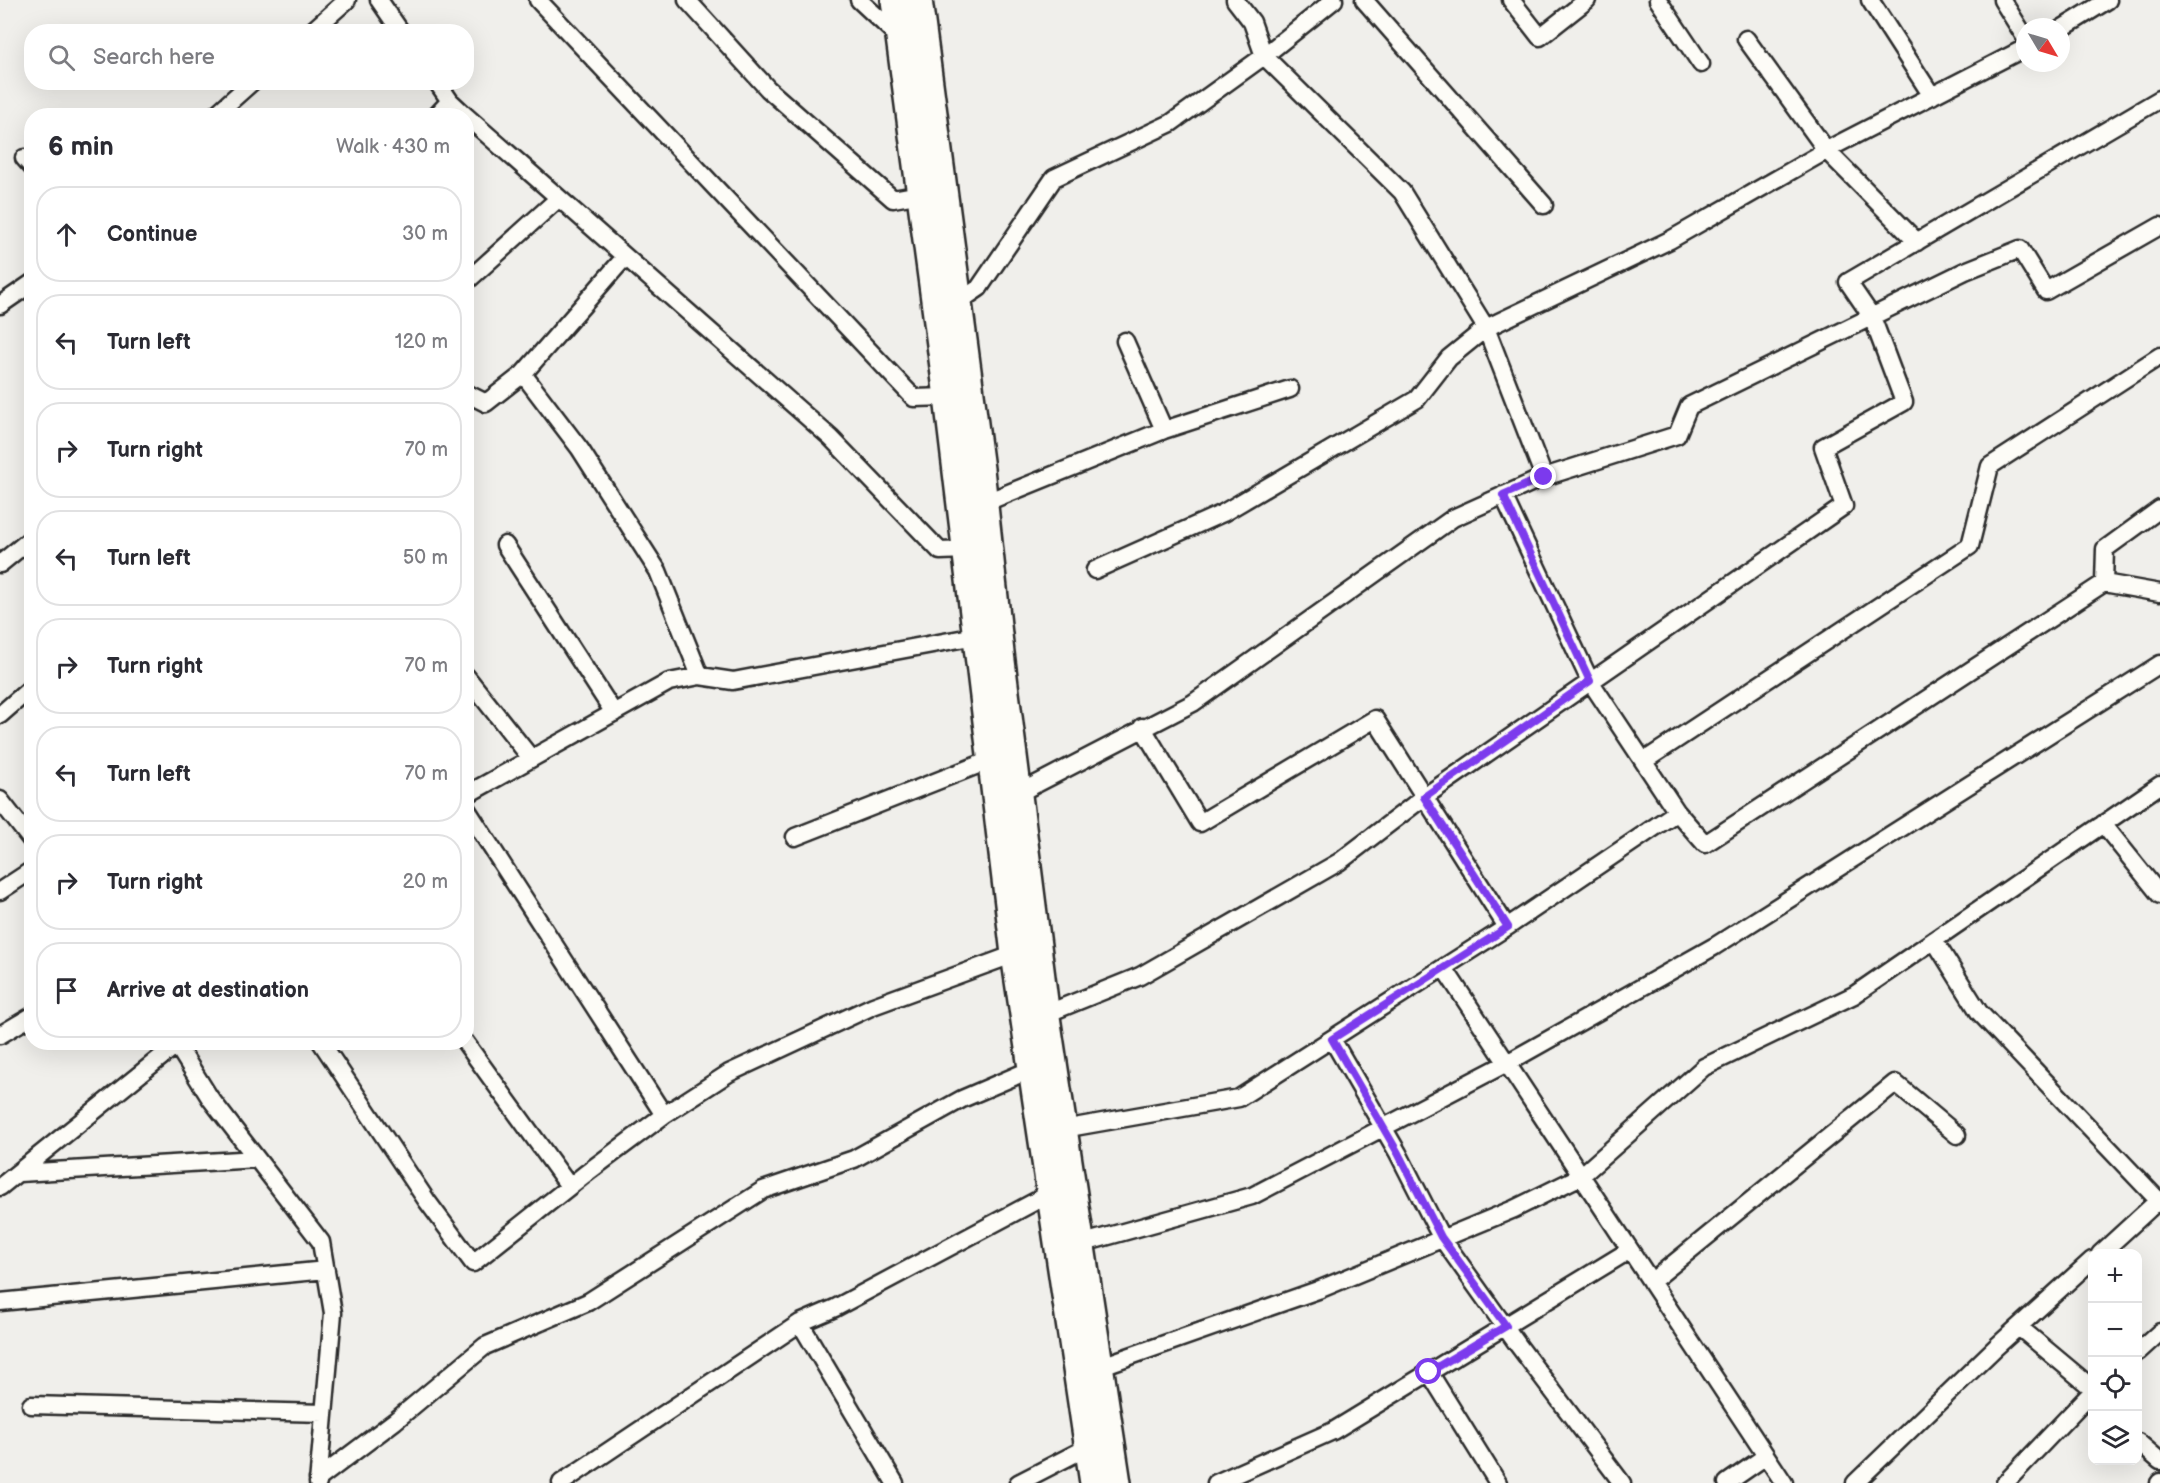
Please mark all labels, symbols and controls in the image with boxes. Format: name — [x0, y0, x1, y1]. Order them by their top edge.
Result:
north arrow — [2016, 18, 2070, 72]
search box — [24, 24, 474, 90]
icon: search — [45, 41, 78, 74]
text: Search here — [93, 44, 215, 71]
text: 6 min — [48, 132, 114, 163]
text: Walk · 430 m — [336, 135, 450, 159]
icon: ahead — [50, 218, 83, 251]
text: Continue — [107, 221, 197, 248]
text: 30 m — [402, 222, 448, 246]
icon: left — [50, 326, 83, 359]
text: Turn left — [107, 329, 191, 356]
text: 120 m — [395, 330, 448, 354]
icon: right — [50, 434, 83, 467]
text: Turn right — [107, 437, 203, 464]
text: 70 m — [404, 438, 448, 462]
route end — [1530, 463, 1556, 489]
icon: left — [50, 542, 83, 575]
text: Turn left — [107, 545, 191, 572]
text: 50 m — [403, 546, 448, 570]
icon: right — [50, 650, 83, 683]
text: Turn right — [107, 653, 203, 680]
text: 70 m — [404, 654, 448, 678]
icon: left — [50, 758, 83, 791]
text: Turn left — [107, 761, 191, 788]
text: 70 m — [404, 762, 448, 786]
icon: right — [50, 866, 83, 899]
text: Turn right — [107, 869, 203, 896]
text: 20 m — [403, 870, 448, 894]
icon: arrive — [50, 974, 83, 1007]
text: Arrive at destination — [107, 977, 309, 1004]
map controls — [2088, 1249, 2142, 1465]
button: + — [2088, 1249, 2142, 1303]
button: − — [2088, 1303, 2142, 1357]
button: locate — [2088, 1357, 2142, 1411]
route start — [1415, 1358, 1441, 1384]
button: layers — [2088, 1411, 2142, 1465]

